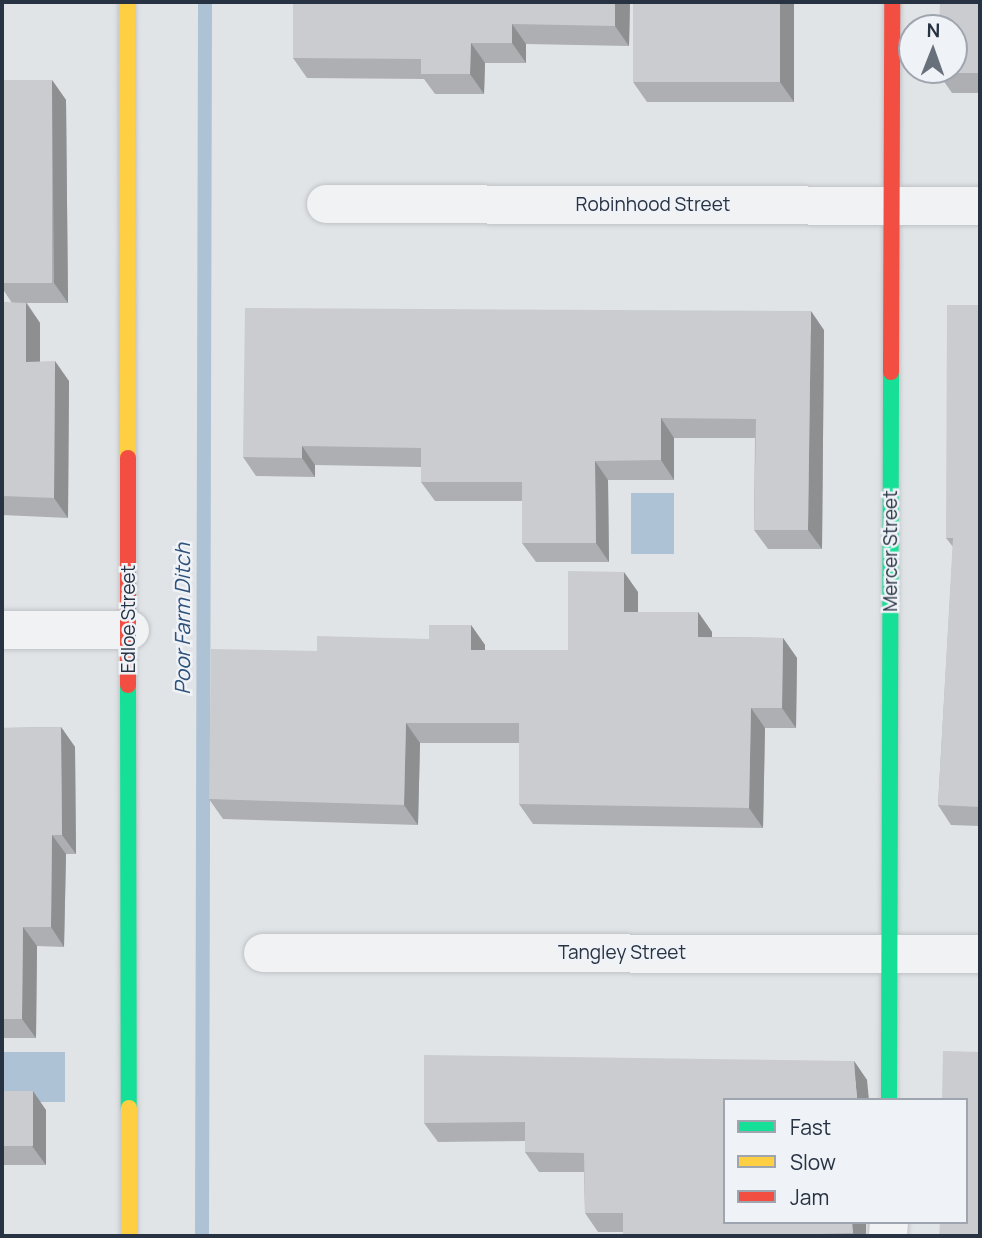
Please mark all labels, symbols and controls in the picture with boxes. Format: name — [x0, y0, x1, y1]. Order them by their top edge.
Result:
north arrow — [898, 14, 968, 84]
text: N — [926, 17, 940, 43]
street label: Robinhood Street — [576, 194, 730, 216]
street label: Mercer Street — [880, 490, 902, 612]
water label: Poor Farm Ditch — [169, 543, 195, 695]
street label: Edloe Street — [118, 565, 140, 673]
street label: Tangley Street — [558, 942, 686, 964]
legend — [723, 1098, 968, 1224]
text: Fast — [790, 1113, 831, 1141]
text: Slow — [790, 1148, 836, 1176]
text: Jam — [790, 1183, 829, 1211]

